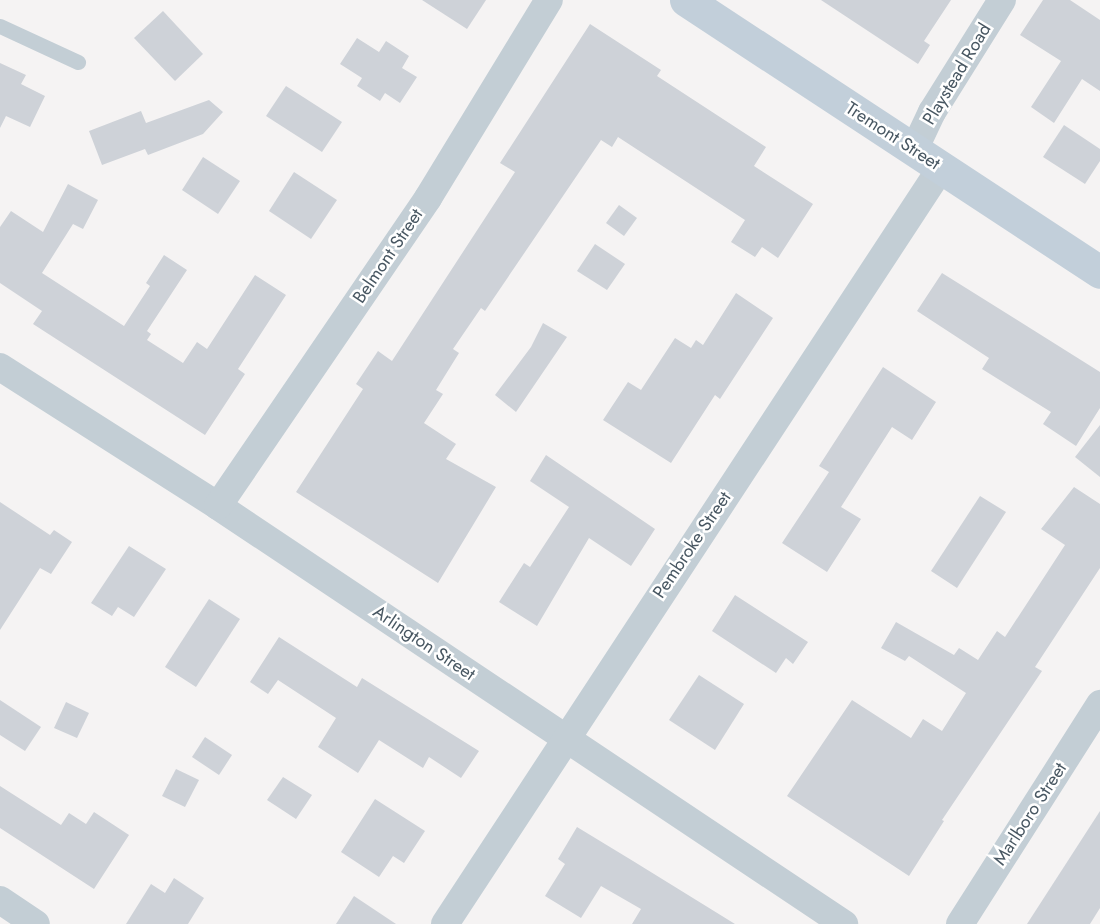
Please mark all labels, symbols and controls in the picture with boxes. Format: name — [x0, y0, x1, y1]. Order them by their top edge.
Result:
street label: Playstead Road — [918, 19, 996, 129]
street label: Tremont Street — [842, 98, 944, 174]
street label: Belmont Street — [348, 205, 428, 307]
street label: Pembroke Street — [648, 488, 736, 602]
street label: Arlington Street — [369, 601, 479, 685]
street label: Marlboro Street — [989, 759, 1071, 869]

